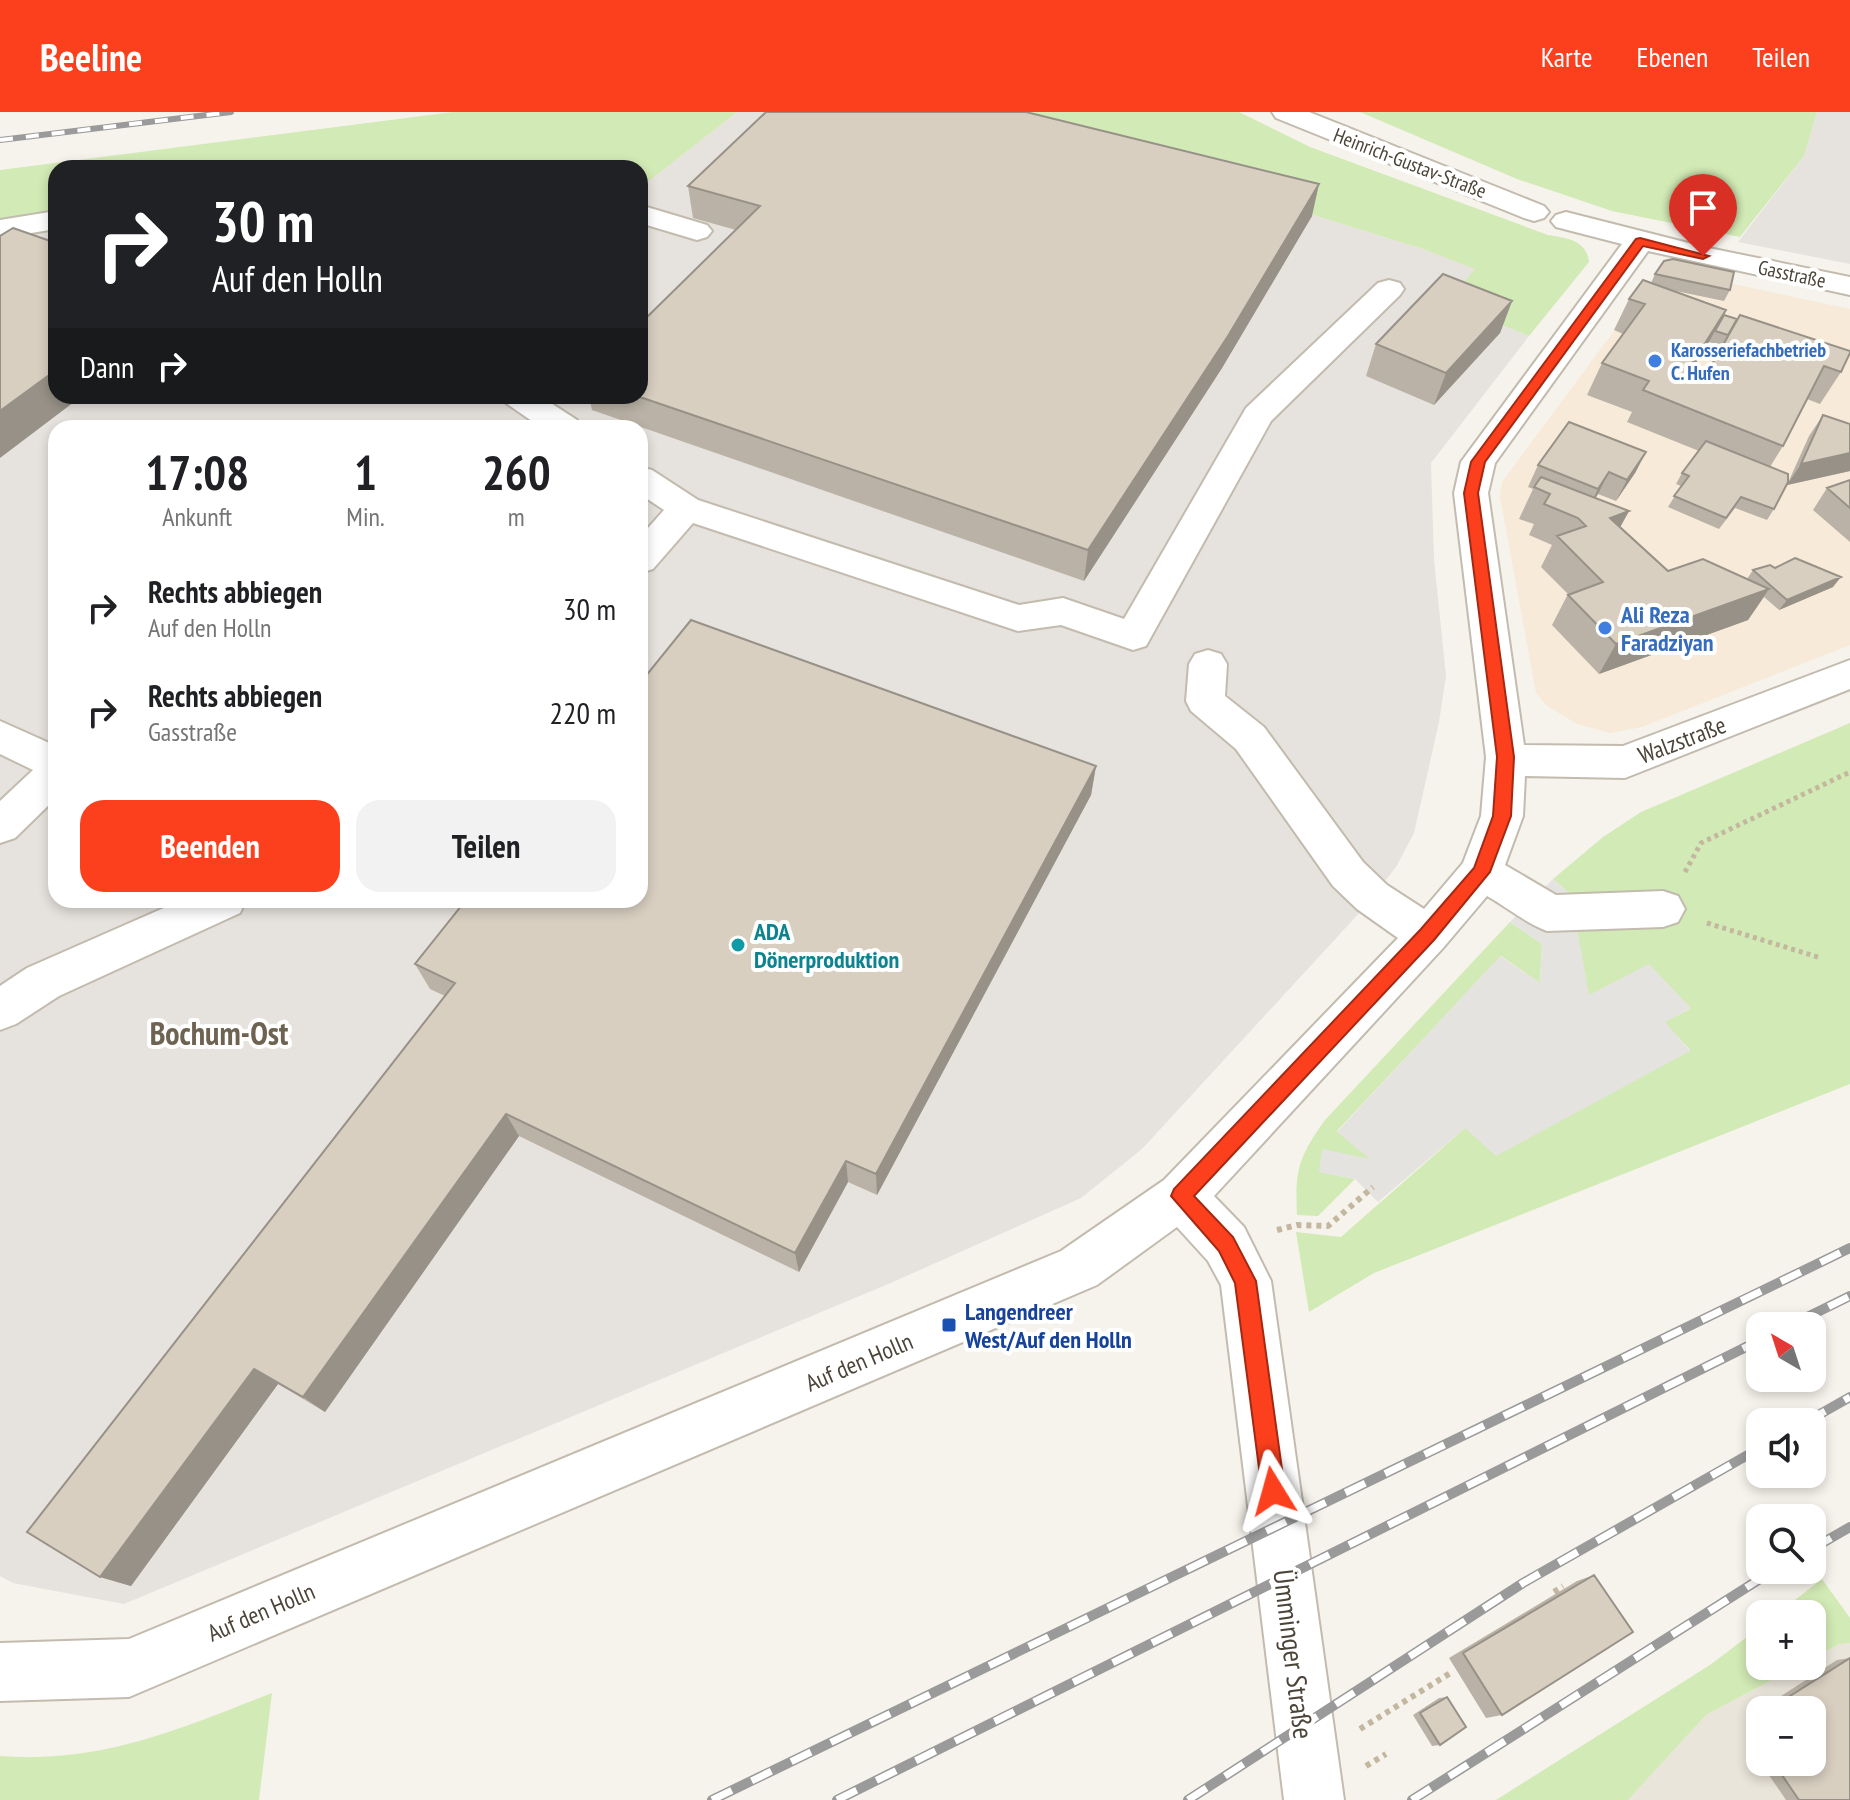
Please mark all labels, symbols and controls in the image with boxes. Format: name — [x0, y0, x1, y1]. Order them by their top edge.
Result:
text: Beeline — [40, 32, 142, 81]
text: Karte — [1541, 38, 1592, 75]
text: Ebenen — [1636, 38, 1708, 75]
text: Teilen — [1752, 38, 1810, 75]
street label: Heinrich-Gustav-Straße — [1330, 122, 1490, 204]
pin — [1669, 174, 1737, 256]
text: 30 m — [212, 185, 314, 257]
icon: arrive — [1681, 186, 1725, 230]
icon: right — [80, 192, 184, 296]
street label: Gasstraße — [1756, 254, 1828, 294]
text: Auf den Holln — [212, 255, 383, 302]
place label: Karosseriefachbetrieb C. Hufen — [1671, 337, 1826, 386]
icon: right — [150, 344, 194, 388]
text: Dann — [80, 347, 134, 386]
marker: Karosseriefachbetrieb C. Hufen — [1646, 352, 1664, 370]
text: 17:08 — [145, 441, 249, 503]
text: 1 — [354, 441, 377, 503]
text: 260 — [482, 441, 551, 503]
text: Ankunft — [162, 500, 232, 533]
text: Min. — [346, 500, 385, 533]
text: m — [508, 500, 525, 533]
text: Rechts abbiegen — [148, 572, 322, 611]
icon: right — [80, 586, 124, 630]
text: 30 m — [563, 589, 616, 628]
place label: Ali Reza Faradziyan — [1620, 599, 1713, 658]
text: Auf den Holln — [148, 611, 271, 644]
marker: Ali Reza Faradziyan — [1596, 619, 1614, 637]
text: Rechts abbiegen — [148, 676, 322, 715]
icon: right — [80, 690, 124, 734]
text: 220 m — [550, 693, 616, 732]
street label: Walzstraße — [1634, 709, 1730, 771]
text: Gasstraße — [148, 715, 237, 748]
button: Beenden — [80, 800, 340, 892]
button: Teilen — [356, 800, 616, 892]
place label: ADA Dönerproduktion — [753, 916, 899, 975]
marker: ADA Dönerproduktion — [729, 936, 747, 954]
district label: Bochum-Ost — [150, 1012, 289, 1054]
place label: Langendreer West/Auf den Holln — [964, 1296, 1132, 1355]
north arrow — [1746, 1312, 1826, 1392]
map controls — [1746, 1312, 1826, 1776]
marker: Langendreer West/Auf den Holln — [940, 1316, 958, 1334]
street label: Auf den Holln — [801, 1325, 917, 1399]
button: sound — [1746, 1408, 1826, 1488]
position arrow — [1231, 1449, 1315, 1533]
button: search — [1746, 1504, 1826, 1584]
street label: Ümminger Straße — [1265, 1567, 1323, 1741]
street label: Auf den Holln — [203, 1575, 319, 1649]
button: + — [1746, 1600, 1826, 1680]
button: − — [1746, 1696, 1826, 1776]

